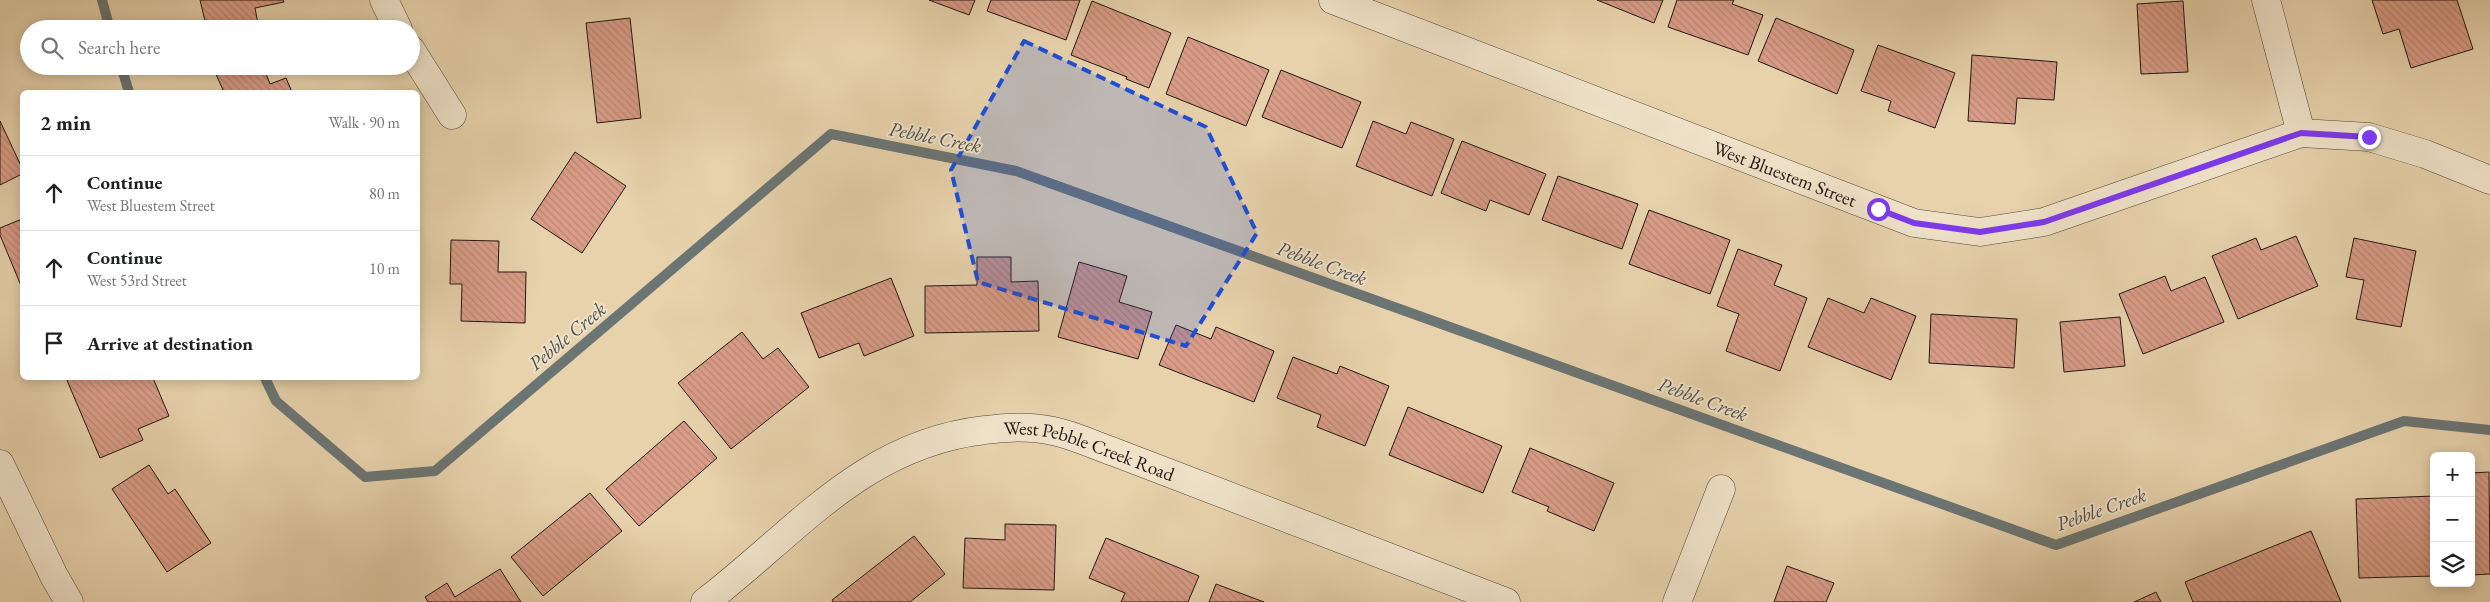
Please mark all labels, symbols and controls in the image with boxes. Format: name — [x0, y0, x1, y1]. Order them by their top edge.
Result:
search box — [20, 20, 420, 75]
icon: search — [38, 34, 66, 62]
text: Search here — [78, 35, 160, 60]
text: 2 min — [40, 109, 91, 136]
text: Walk · 90 m — [329, 112, 400, 133]
water label: Pebble Creek — [886, 115, 984, 159]
route end — [2358, 126, 2381, 149]
street label: West Bluestem Street — [1709, 135, 1860, 213]
text: Continue — [87, 170, 162, 195]
icon: ahead — [40, 179, 68, 207]
text: 80 m — [369, 183, 400, 204]
text: West Bluestem Street — [87, 195, 215, 216]
route start — [1867, 198, 1890, 221]
water label: Pebble Creek — [1273, 235, 1371, 291]
text: Continue — [87, 245, 162, 270]
icon: ahead — [40, 254, 68, 282]
text: 10 m — [369, 258, 400, 279]
text: West 53rd Street — [87, 270, 187, 291]
water label: Pebble Creek — [523, 296, 611, 376]
icon: arrive — [40, 329, 68, 357]
text: Arrive at destination — [87, 331, 253, 356]
water label: Pebble Creek — [1654, 371, 1752, 427]
street label: West Pebble Creek Road — [1003, 415, 1178, 487]
map controls — [2430, 452, 2475, 587]
button: + — [2430, 452, 2475, 497]
water label: Pebble Creek — [2052, 481, 2150, 537]
button: − — [2430, 497, 2475, 542]
button: layers — [2430, 542, 2475, 587]

